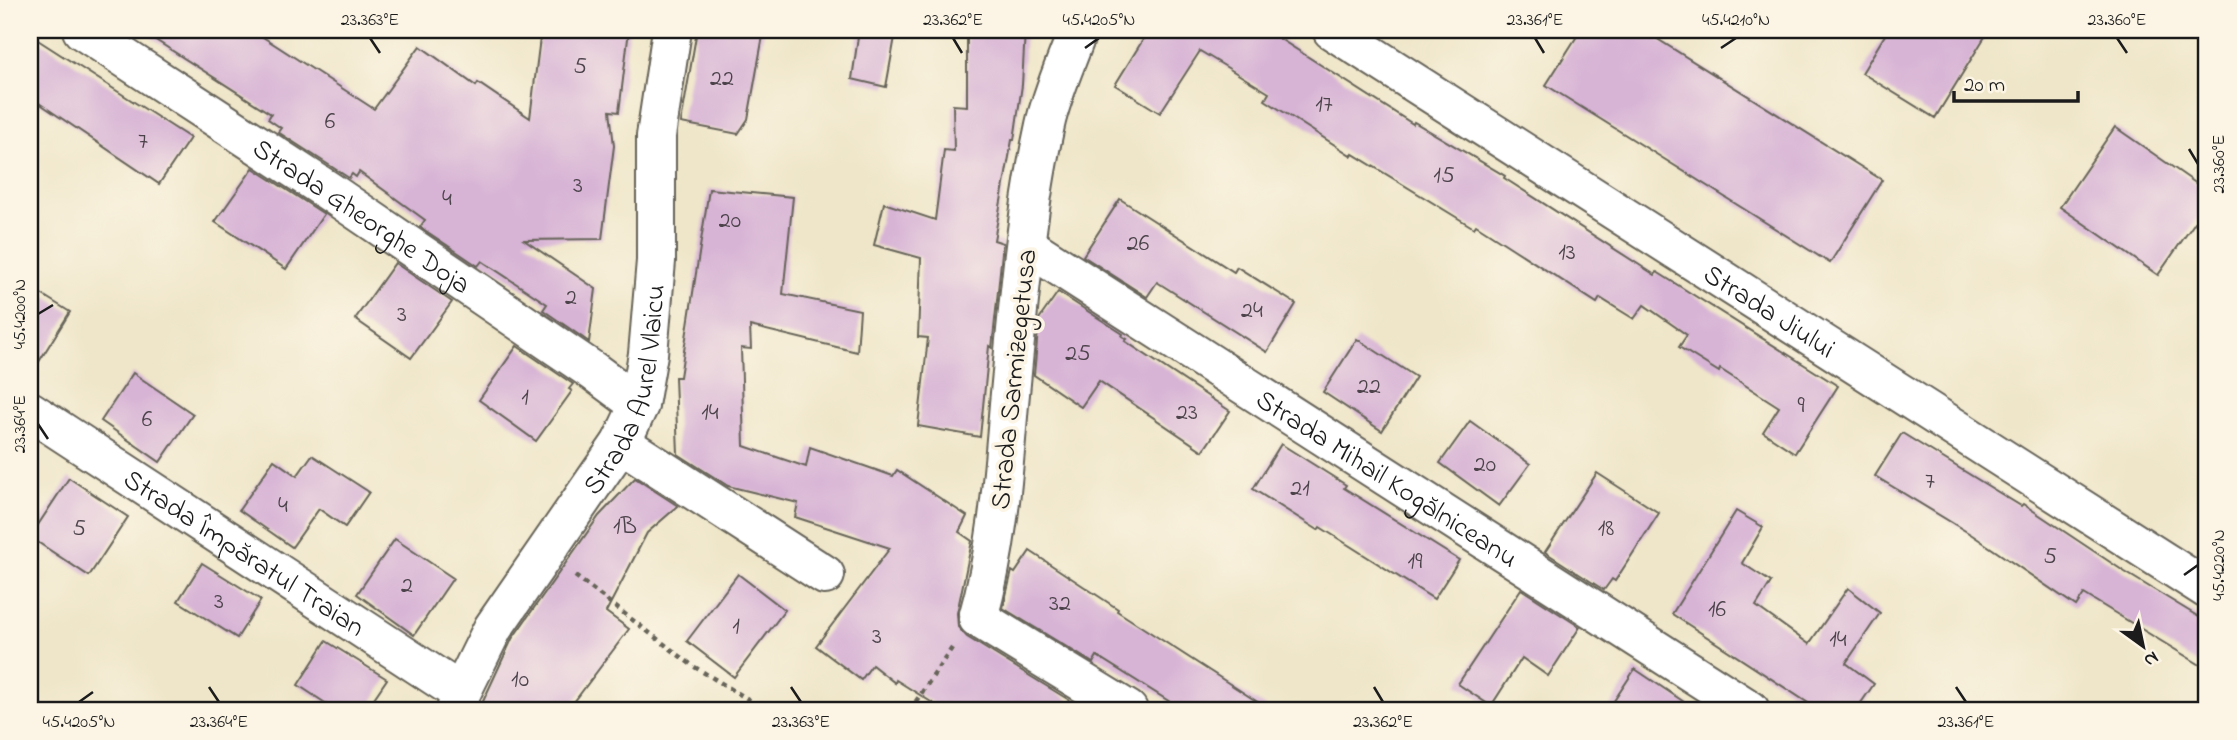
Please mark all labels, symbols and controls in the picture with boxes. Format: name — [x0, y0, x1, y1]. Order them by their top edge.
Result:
text: 23.363°E — [341, 8, 399, 34]
text: 23.362°E — [923, 8, 983, 34]
text: 45.4205°N — [1063, 8, 1135, 34]
text: 23.361°E — [1507, 8, 1564, 34]
text: 45.4210°N — [1702, 8, 1770, 34]
text: 23.360°E — [2088, 8, 2147, 34]
house number: 5 — [573, 50, 587, 85]
scale bar — [1954, 60, 2078, 104]
house number: 22 — [710, 62, 734, 97]
text: 20 m — [1964, 71, 2005, 101]
house number: 17 — [1315, 88, 1333, 123]
house number: 6 — [325, 105, 336, 140]
house number: 7 — [138, 125, 148, 160]
street label: Strada Gheorghe Doja — [243, 130, 478, 306]
text: 23.360°E — [2207, 134, 2233, 193]
house number: 15 — [1433, 159, 1455, 194]
house number: 3 — [573, 169, 583, 204]
house number: 4 — [442, 182, 452, 217]
house number: 20 — [719, 204, 741, 239]
house number: 26 — [1127, 227, 1150, 262]
house number: 13 — [1558, 236, 1576, 271]
street label: Strada Sarmizegetusa — [981, 247, 1050, 512]
street label: Strada Jiului — [1694, 255, 1842, 370]
text: 45.4200°N — [8, 279, 34, 349]
house number: 2 — [565, 281, 577, 316]
street label: Strada Aurel Vlaicu — [574, 283, 678, 504]
house number: 24 — [1241, 294, 1263, 329]
house number: 3 — [397, 298, 407, 333]
house number: 25 — [1065, 337, 1091, 372]
house number: 22 — [1357, 370, 1381, 405]
house number: 1 — [521, 381, 529, 416]
street label: Strada Mihail Kogălniceanu — [1247, 381, 1525, 580]
house number: 9 — [1797, 389, 1805, 424]
text: 23.364°E — [8, 395, 34, 453]
house number: 14 — [701, 396, 719, 431]
house number: 23 — [1176, 396, 1198, 431]
house number: 6 — [142, 403, 153, 438]
house number: 20 — [1474, 448, 1496, 483]
street label: Strada Împăratul Traian — [114, 460, 372, 649]
house number: 7 — [1925, 465, 1935, 500]
house number: 21 — [1290, 472, 1310, 507]
house number: 4 — [278, 489, 288, 524]
house number: 1B — [613, 510, 637, 545]
house number: 5 — [72, 512, 86, 547]
house number: 18 — [1598, 512, 1614, 547]
text: 45.4220°N — [2207, 529, 2233, 601]
house number: 5 — [2043, 540, 2057, 575]
house number: 19 — [1408, 545, 1423, 580]
house number: 2 — [401, 569, 413, 604]
house number: 3 — [214, 585, 224, 620]
house number: 32 — [1049, 587, 1071, 622]
house number: 16 — [1708, 593, 1727, 628]
house number: 1 — [732, 610, 740, 645]
north arrow — [2108, 610, 2178, 680]
house number: 3 — [872, 620, 882, 655]
house number: 14 — [1829, 623, 1847, 658]
text: N — [2138, 643, 2164, 673]
house number: 10 — [511, 663, 529, 698]
text: 45.4205°N — [43, 710, 115, 736]
text: 23.364°E — [190, 710, 248, 736]
text: 23.363°E — [772, 710, 830, 736]
text: 23.362°E — [1353, 710, 1413, 736]
text: 23.361°E — [1938, 710, 1995, 736]

